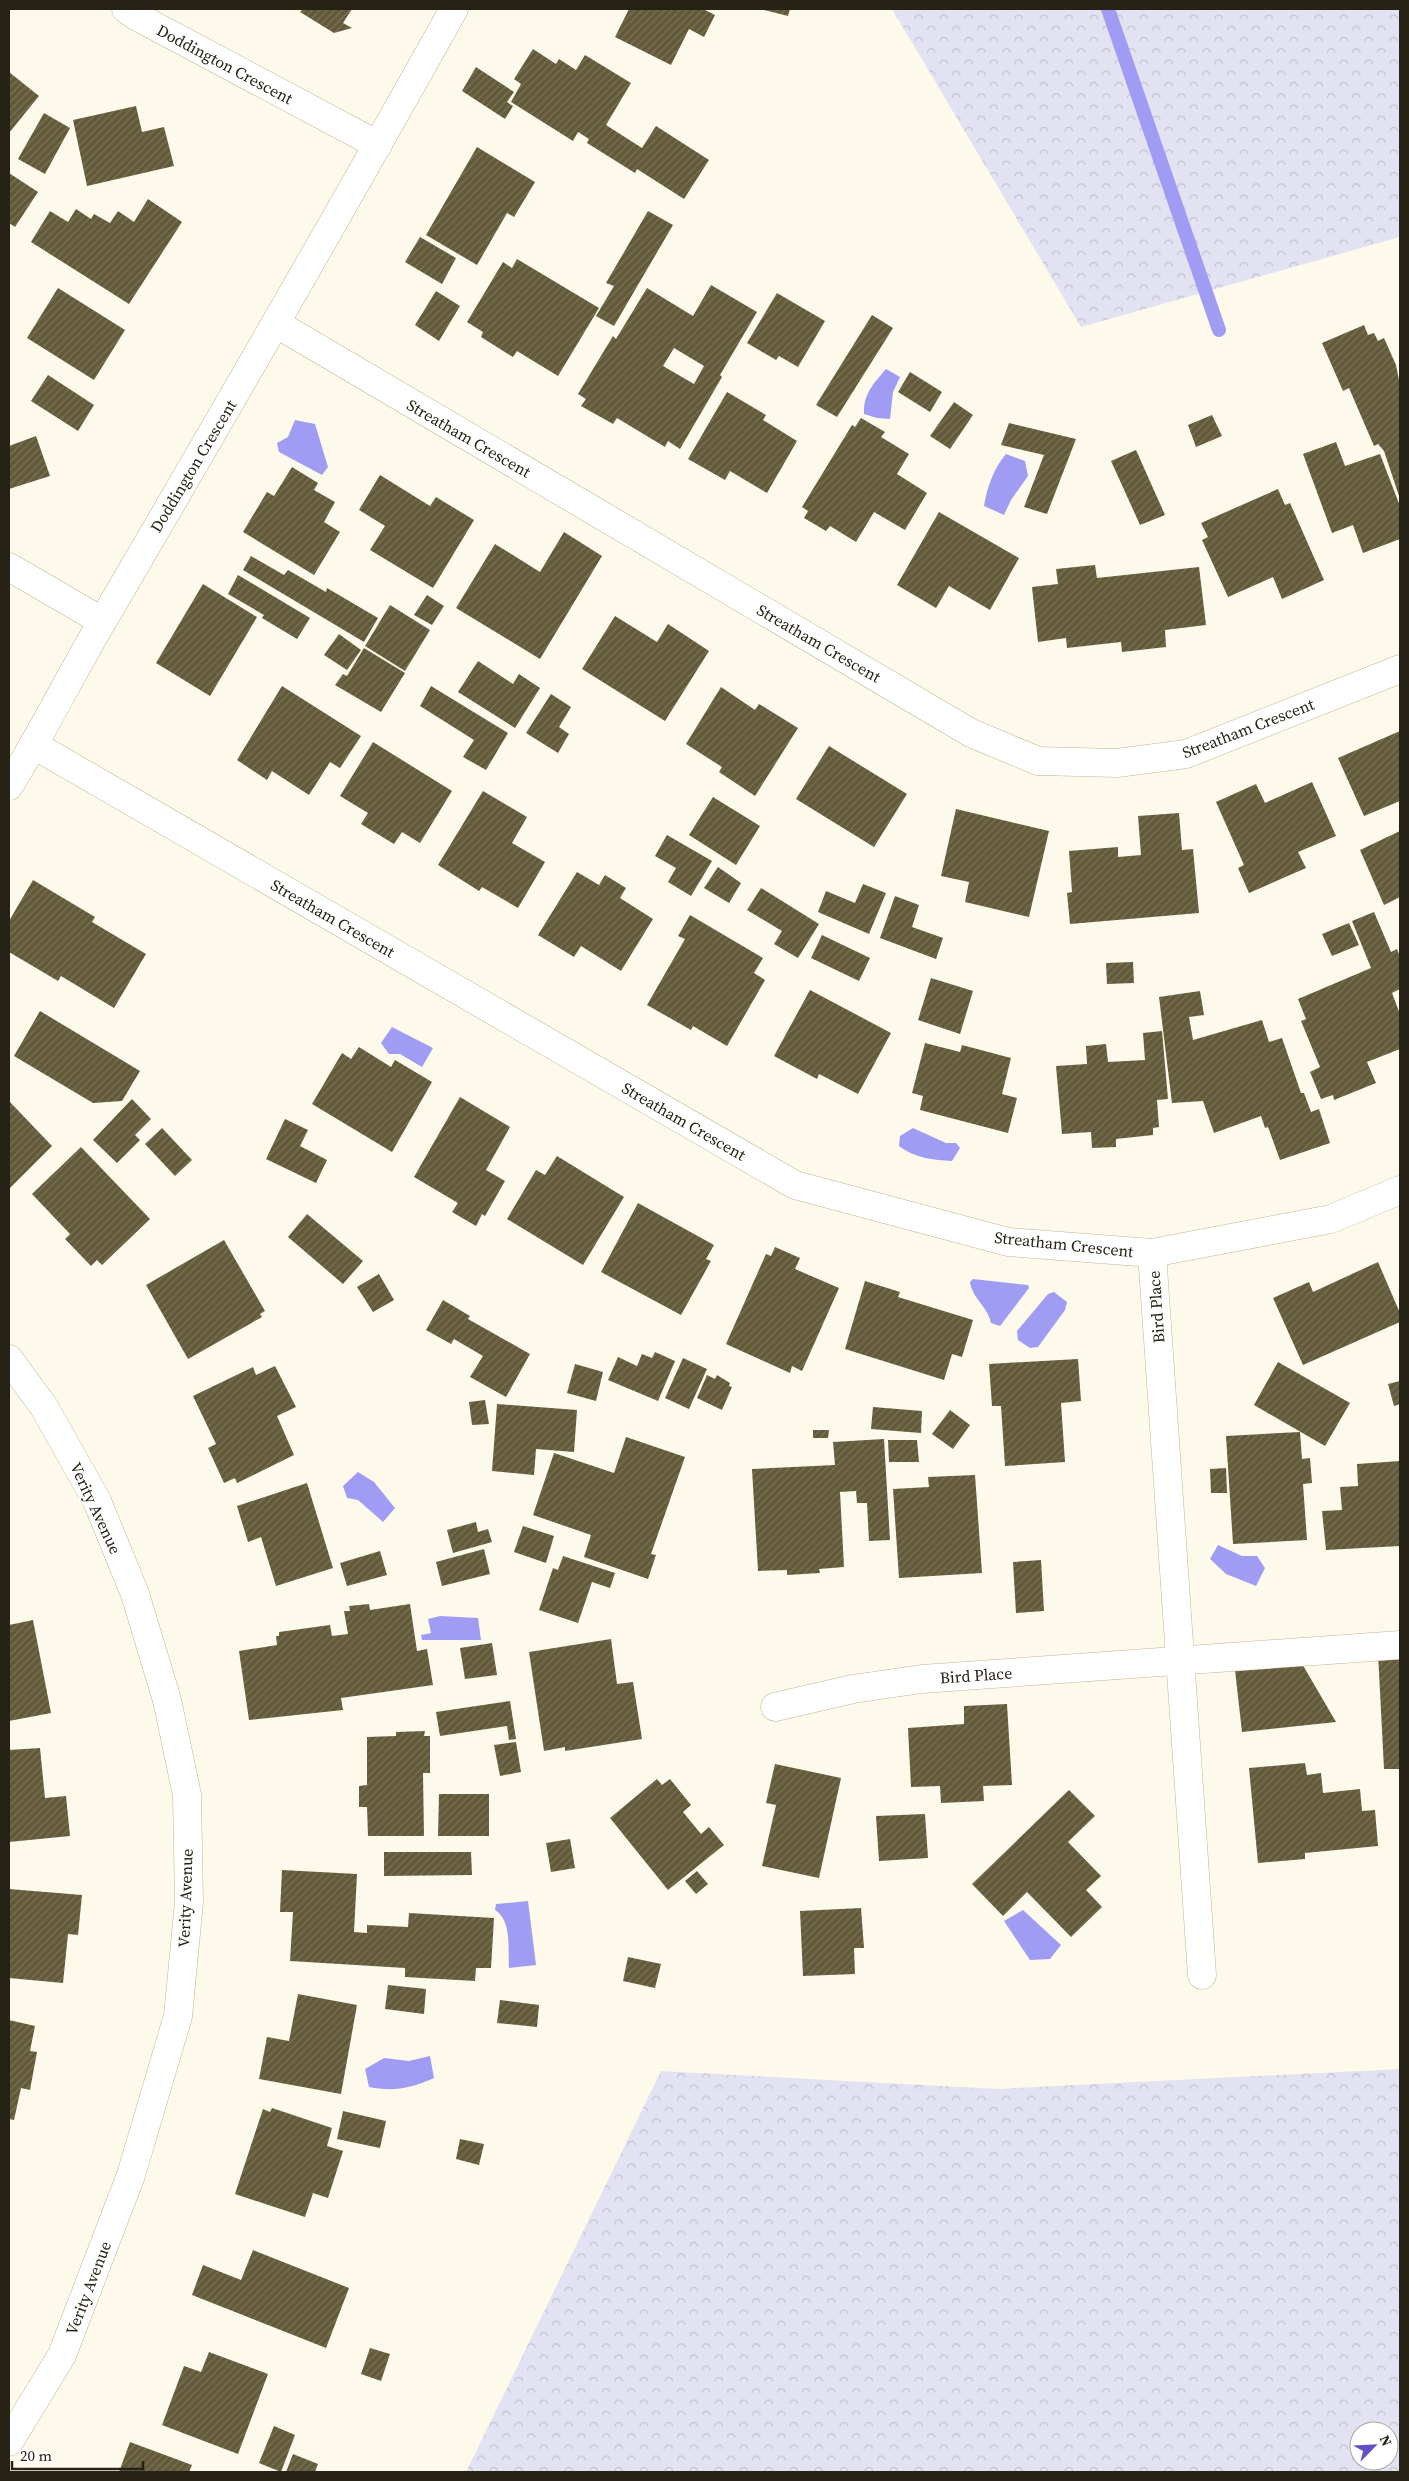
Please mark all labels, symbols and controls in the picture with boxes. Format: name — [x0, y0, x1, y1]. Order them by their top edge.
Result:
street label: Doddington Crescent — [153, 19, 298, 110]
street label: Streatham Crescent — [403, 394, 536, 483]
street label: Doddington Crescent — [145, 395, 242, 536]
street label: Streatham Crescent — [753, 599, 886, 688]
street label: Streatham Crescent — [1179, 692, 1318, 763]
street label: Streatham Crescent — [267, 874, 400, 963]
street label: Streatham Crescent — [618, 1077, 751, 1166]
street label: Streatham Crescent — [993, 1226, 1135, 1262]
street label: Bird Place — [1143, 1270, 1169, 1344]
street label: Verity Avenue — [65, 1458, 127, 1558]
street label: Bird Place — [939, 1662, 1013, 1688]
street label: Verity Avenue — [172, 1848, 198, 1948]
street label: Verity Avenue — [60, 2238, 116, 2338]
north arrow — [1349, 2421, 1399, 2471]
text: N — [1375, 2432, 1397, 2449]
scale bar — [12, 2438, 144, 2470]
text: 20 m — [20, 2445, 52, 2466]

